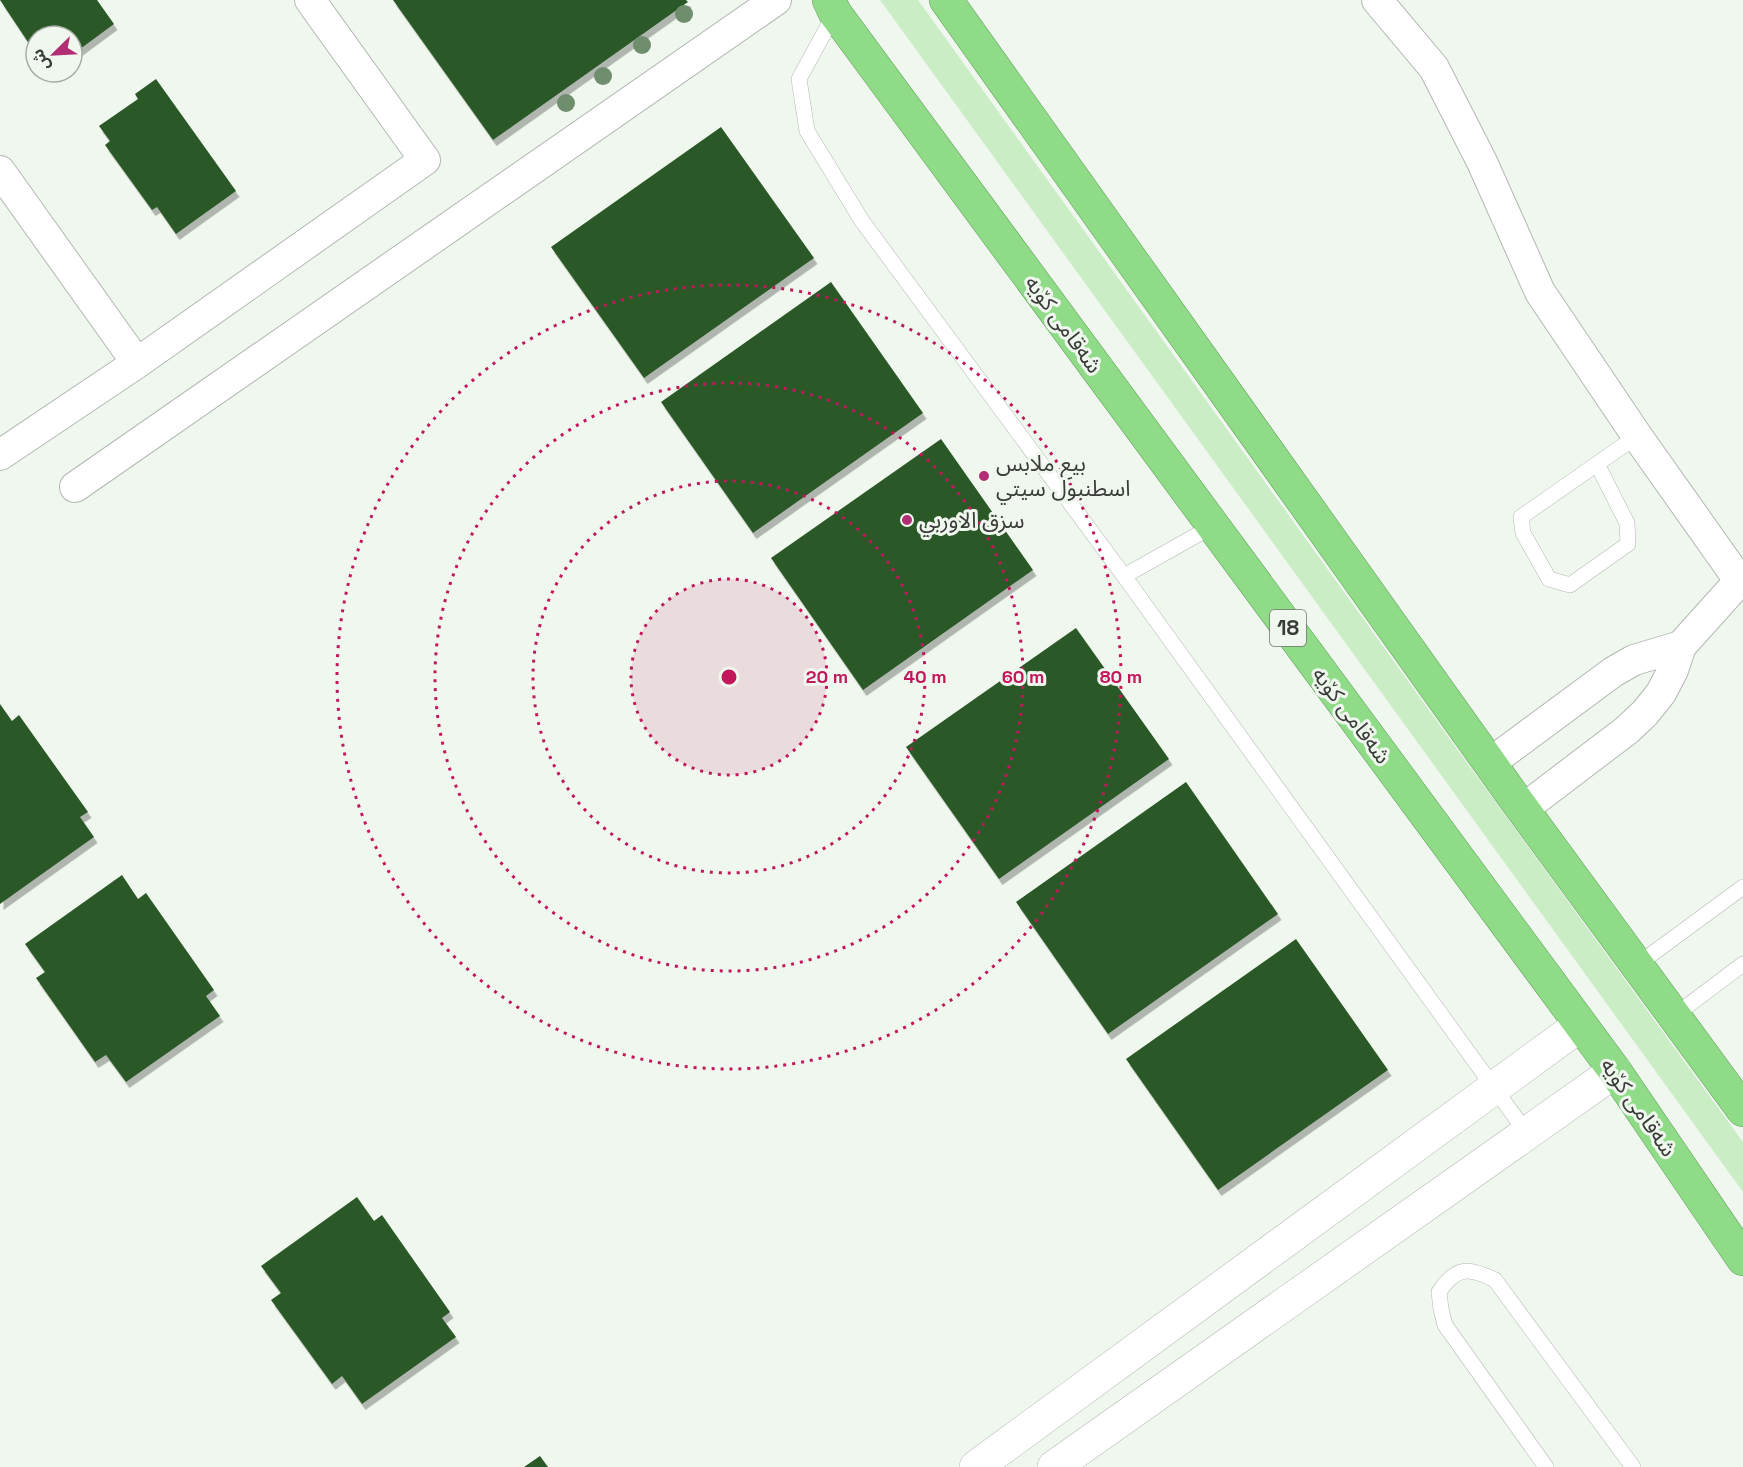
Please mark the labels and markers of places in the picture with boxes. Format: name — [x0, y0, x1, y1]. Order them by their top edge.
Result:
place label: بيع ملابس اسطنبول سيتي — [996, 449, 1130, 505]
marker: بيع ملابس اسطنبول سيتي — [977, 469, 991, 483]
place label: سزق الاوربي — [919, 506, 1024, 537]
marker: سزق الاوربي — [900, 513, 914, 527]
centre of rings — [719, 667, 739, 687]

